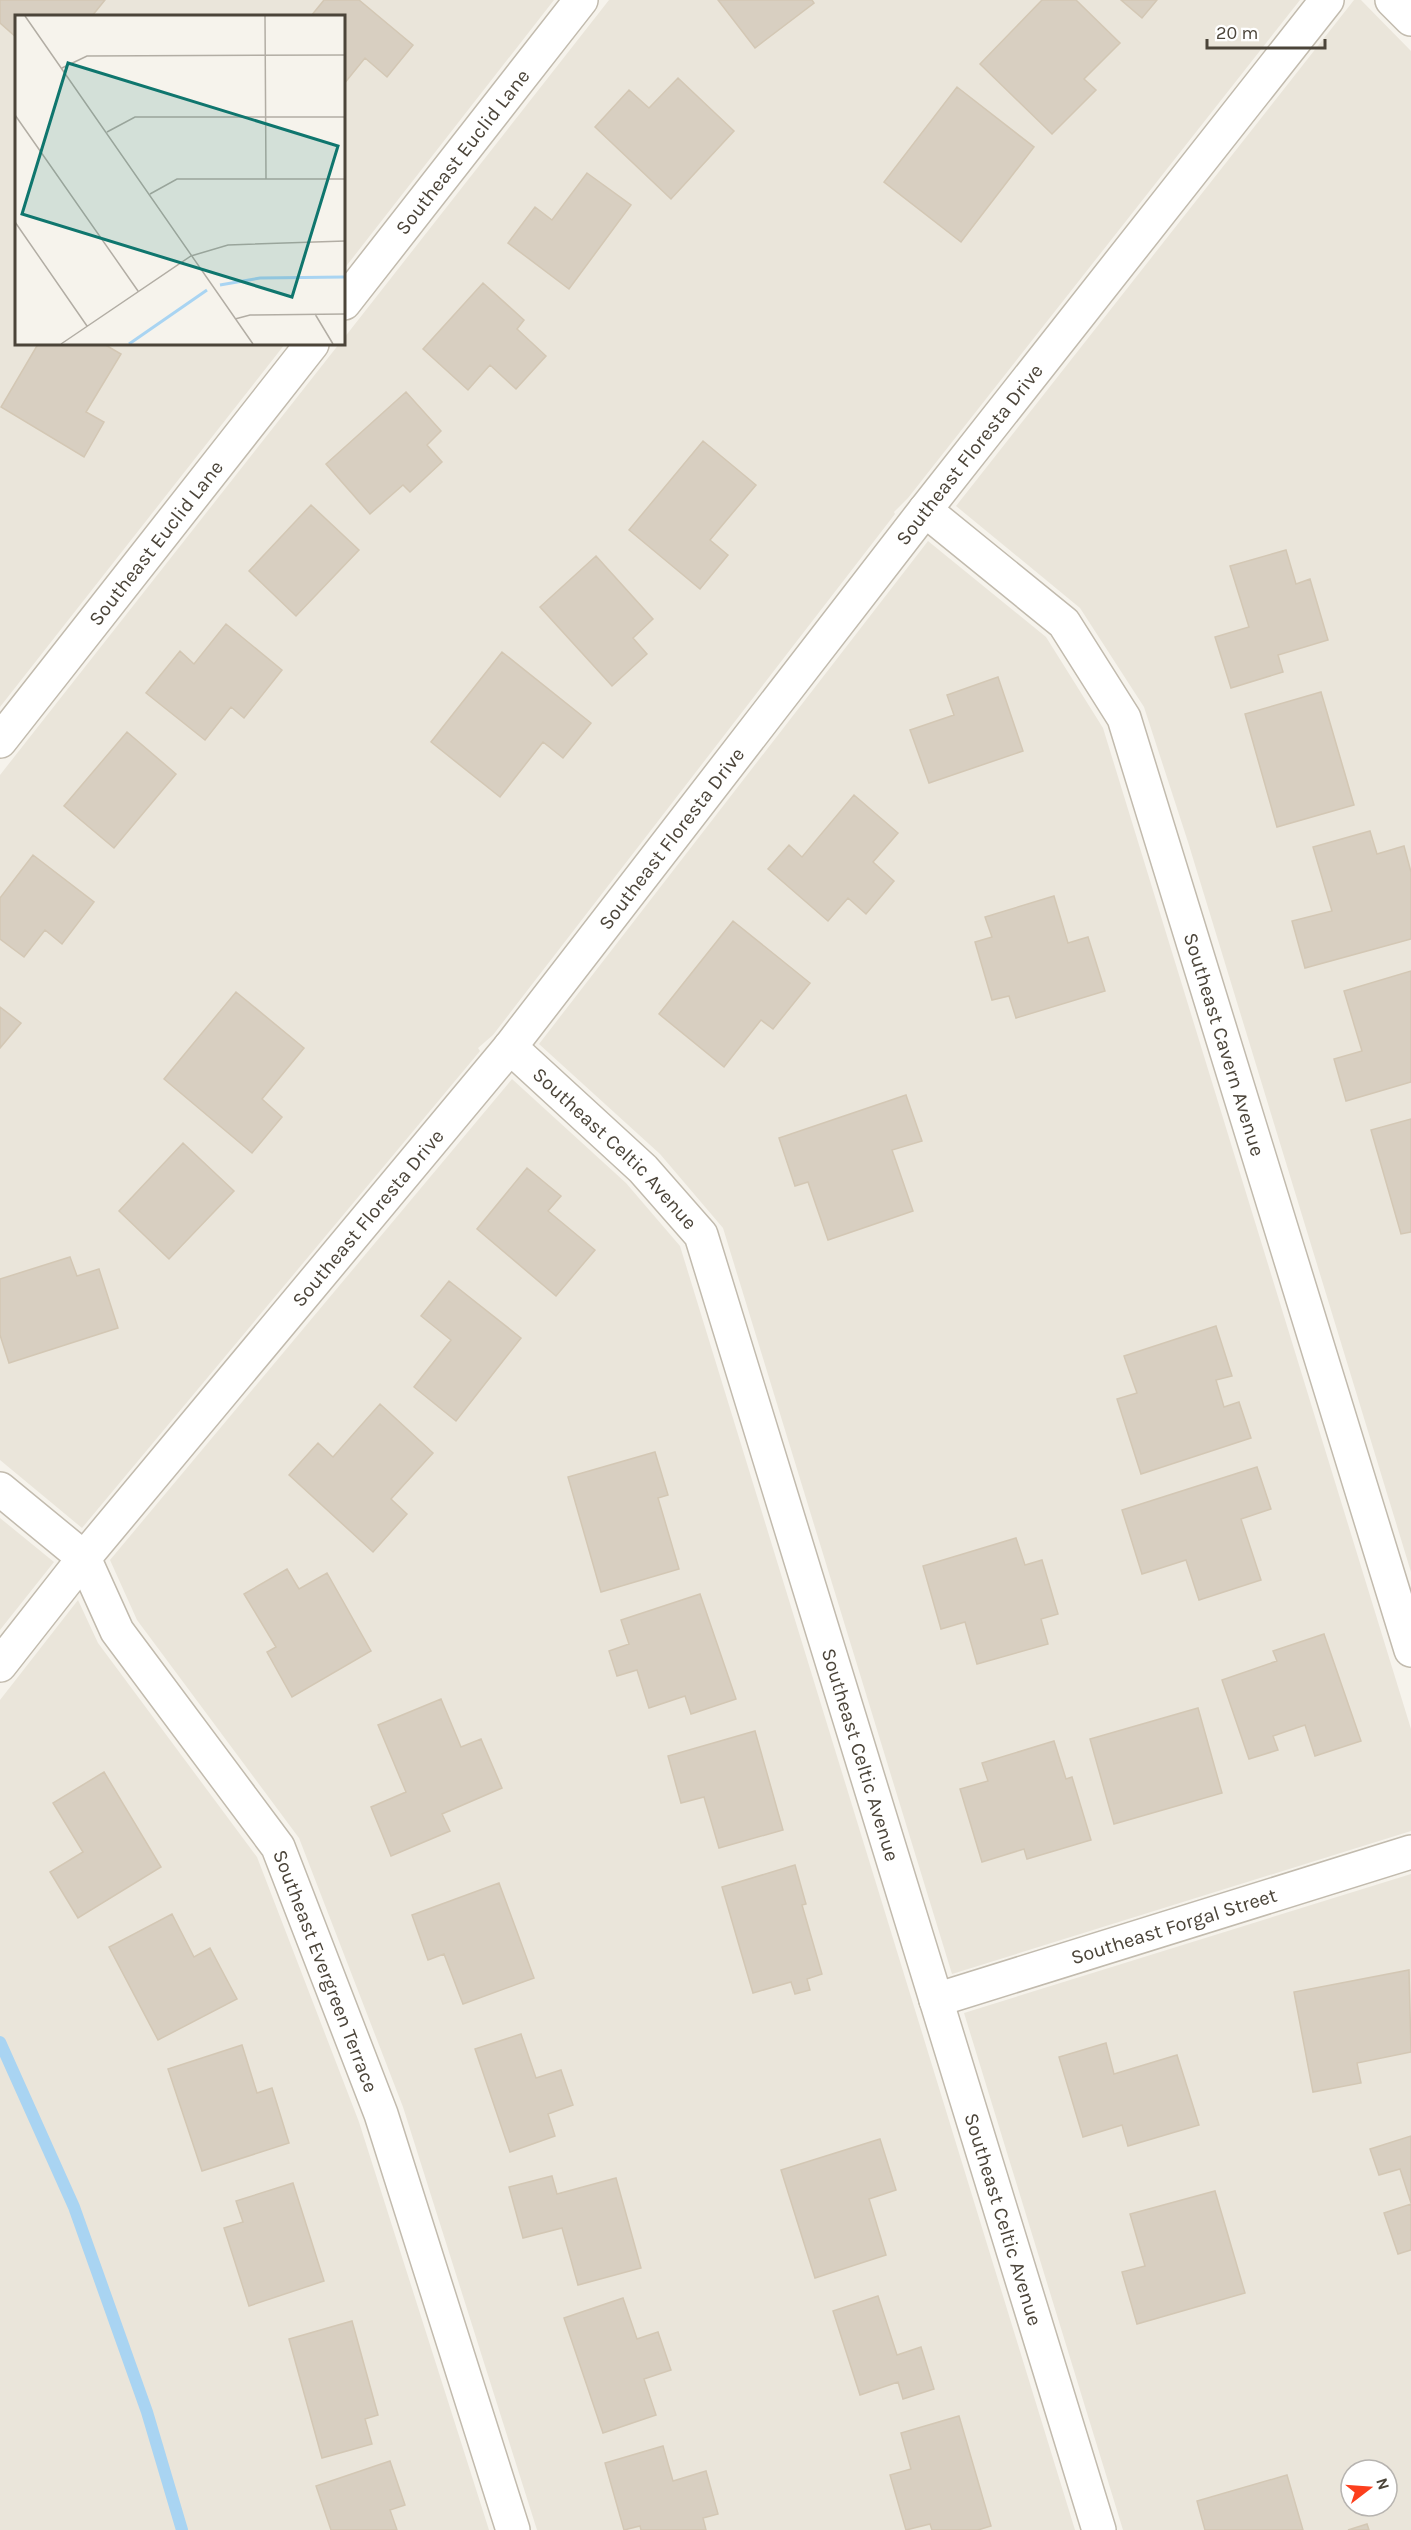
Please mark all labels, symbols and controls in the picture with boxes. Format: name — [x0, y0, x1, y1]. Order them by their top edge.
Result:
scale bar — [1207, 12, 1326, 50]
inset map — [15, 15, 345, 345]
text: 20 m — [1216, 22, 1258, 44]
street label: Southeast Euclid Lane — [391, 65, 534, 239]
street label: Southeast Floresta Drive — [891, 359, 1048, 550]
street label: Southeast Euclid Lane — [84, 456, 228, 630]
street label: Southeast Floresta Drive — [594, 743, 749, 934]
street label: Southeast Cavern Avenue — [1179, 930, 1269, 1159]
street label: Southeast Celtic Avenue — [528, 1063, 702, 1234]
street label: Southeast Floresta Drive — [287, 1125, 449, 1311]
street label: Southeast Celtic Avenue — [817, 1646, 904, 1864]
street label: Southeast Evergreen Terrace — [268, 1846, 383, 2096]
street label: Southeast Forgal Street — [1068, 1883, 1280, 1969]
street label: Southeast Celtic Avenue — [959, 2110, 1047, 2329]
north arrow — [1339, 2458, 1399, 2518]
text: N — [1372, 2475, 1394, 2492]

